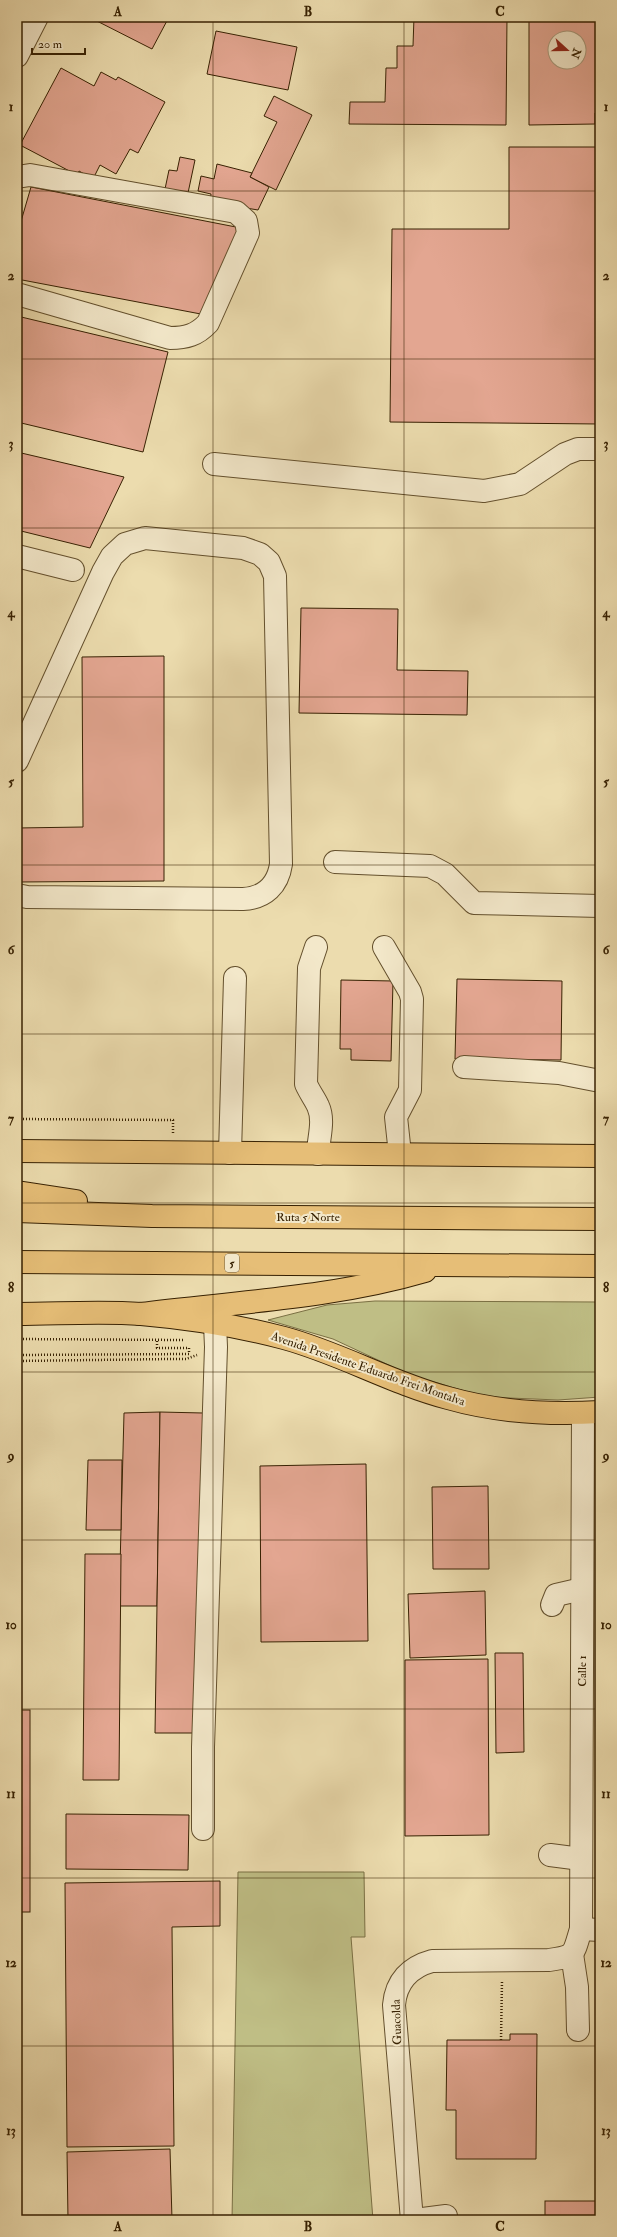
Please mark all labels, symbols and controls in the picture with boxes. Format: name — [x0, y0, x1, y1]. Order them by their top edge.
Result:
text: A — [113, 4, 123, 20]
text: B — [304, 4, 312, 20]
text: C — [495, 4, 505, 20]
scale bar — [32, 30, 85, 56]
north arrow — [547, 30, 587, 70]
text: 20 m — [38, 37, 63, 52]
text: N — [568, 46, 584, 61]
text: 1 — [9, 99, 14, 115]
text: 1 — [604, 99, 609, 115]
text: 2 — [8, 268, 15, 284]
text: 2 — [603, 268, 610, 284]
text: 3 — [9, 436, 14, 452]
text: 3 — [604, 436, 609, 452]
text: 4 — [6, 605, 15, 621]
text: 4 — [601, 605, 610, 621]
text: 5 — [8, 774, 14, 790]
text: 5 — [603, 774, 609, 790]
text: 6 — [8, 942, 16, 958]
text: 6 — [603, 942, 611, 958]
text: 7 — [8, 1111, 15, 1127]
text: 7 — [603, 1111, 610, 1127]
street label: Ruta 5 Norte — [276, 1210, 340, 1225]
road number: 5 — [225, 1254, 239, 1272]
text: 8 — [8, 1280, 14, 1296]
text: 8 — [603, 1280, 609, 1296]
street label: Avenida Presidente Eduardo Frei Montalva — [268, 1328, 468, 1410]
text: 9 — [6, 1448, 15, 1464]
text: 9 — [601, 1448, 610, 1464]
text: 10 — [5, 1617, 17, 1633]
text: 10 — [600, 1617, 612, 1633]
street label: Calle 1 — [575, 1655, 590, 1687]
text: 11 — [6, 1786, 16, 1802]
text: 11 — [601, 1786, 611, 1802]
text: 12 — [5, 1955, 17, 1971]
text: 12 — [600, 1955, 612, 1971]
street label: Guacolda — [389, 1998, 405, 2045]
text: 13 — [6, 2123, 16, 2139]
text: 13 — [601, 2123, 611, 2139]
text: A — [113, 2219, 123, 2235]
text: B — [304, 2219, 312, 2235]
text: C — [495, 2219, 505, 2235]

